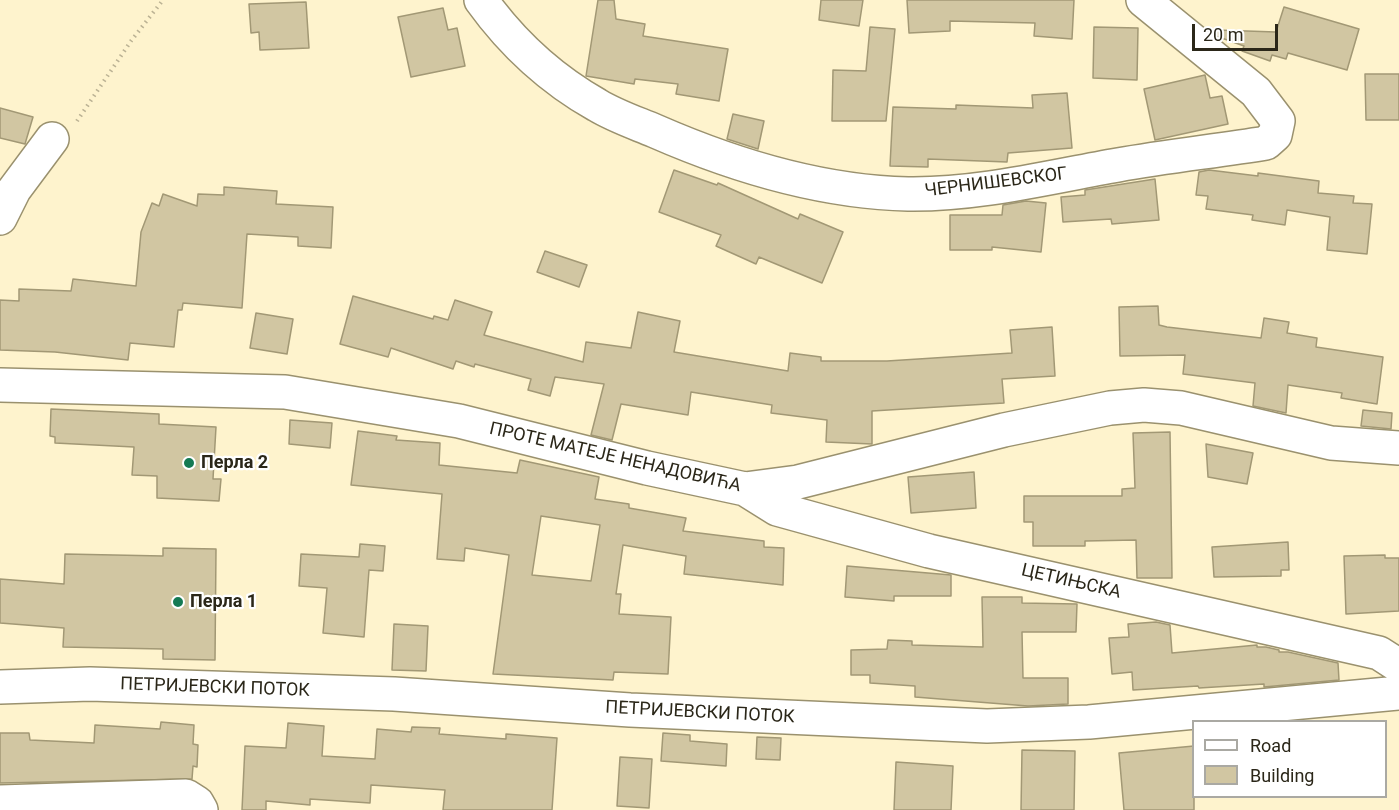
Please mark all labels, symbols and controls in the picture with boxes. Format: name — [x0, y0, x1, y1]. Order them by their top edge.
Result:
scale bar — [1195, 12, 1280, 50]
text: 20 m — [1203, 24, 1243, 45]
street label: ЧЕРНИШЕВСКОГ — [924, 164, 1068, 202]
street label: ПРОТЕ МАТЕЈЕ НЕНАДОВИЋА — [487, 418, 743, 498]
place label: Перла 2 — [201, 452, 268, 474]
marker: Перла 2 — [182, 456, 196, 470]
street label: ЦЕТИЊСКА — [1019, 560, 1123, 604]
place label: Перла 1 — [190, 591, 257, 613]
marker: Перла 1 — [171, 595, 185, 609]
street label: ПЕТРИЈЕВСКИ ПОТОК — [120, 674, 310, 702]
street label: ПЕТРИЈЕВСКИ ПОТОК — [605, 697, 795, 729]
legend — [1192, 720, 1387, 798]
text: Road — [1250, 735, 1291, 756]
text: Building — [1250, 765, 1314, 786]

